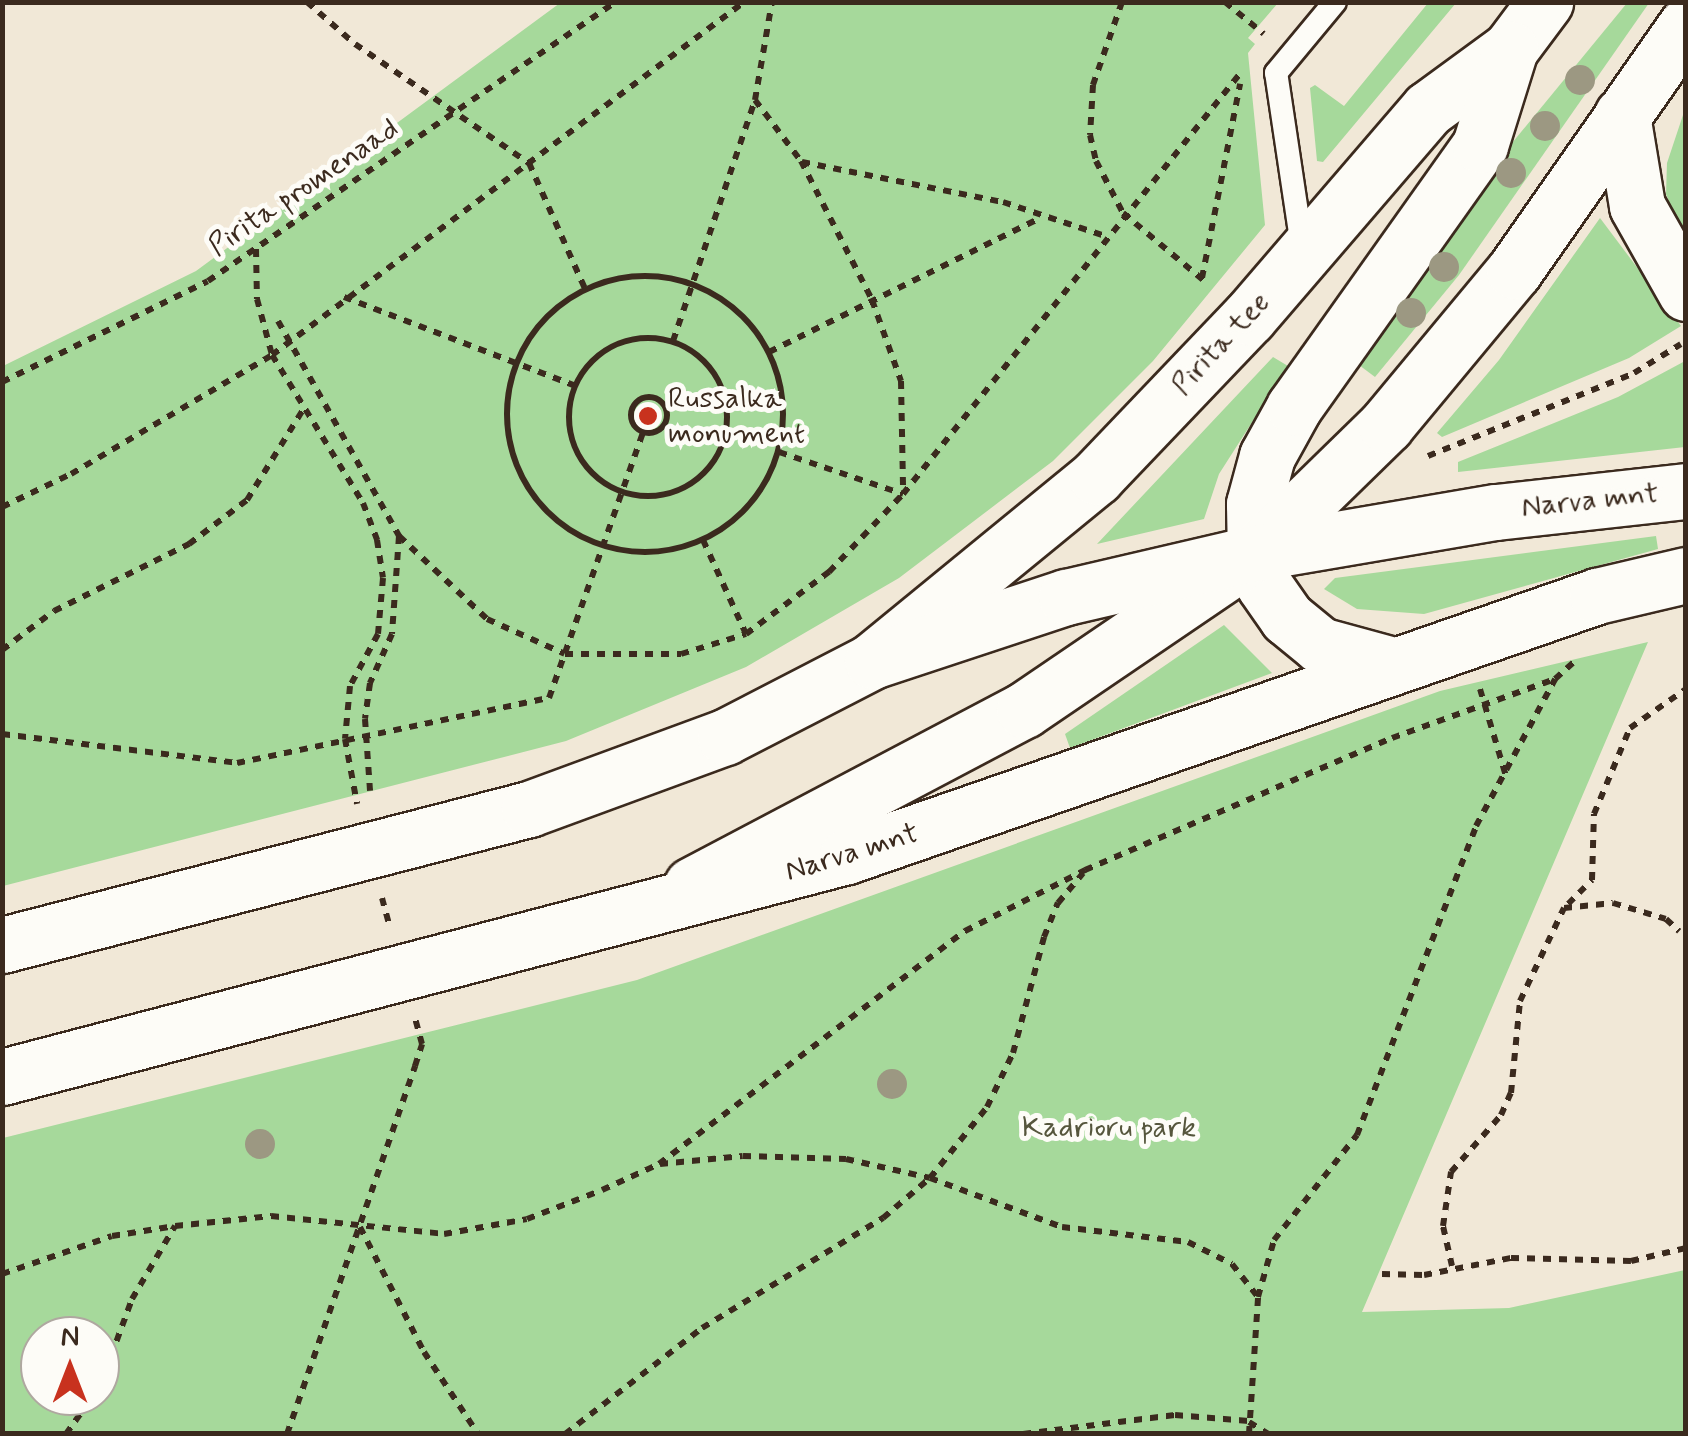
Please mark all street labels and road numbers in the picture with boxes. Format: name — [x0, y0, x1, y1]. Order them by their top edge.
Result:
street label: Pirita promenaad — [202, 111, 406, 265]
street label: Pirita tee — [1164, 285, 1278, 403]
street label: Narva mnt — [1520, 476, 1660, 526]
street label: Narva mnt — [781, 816, 923, 890]

